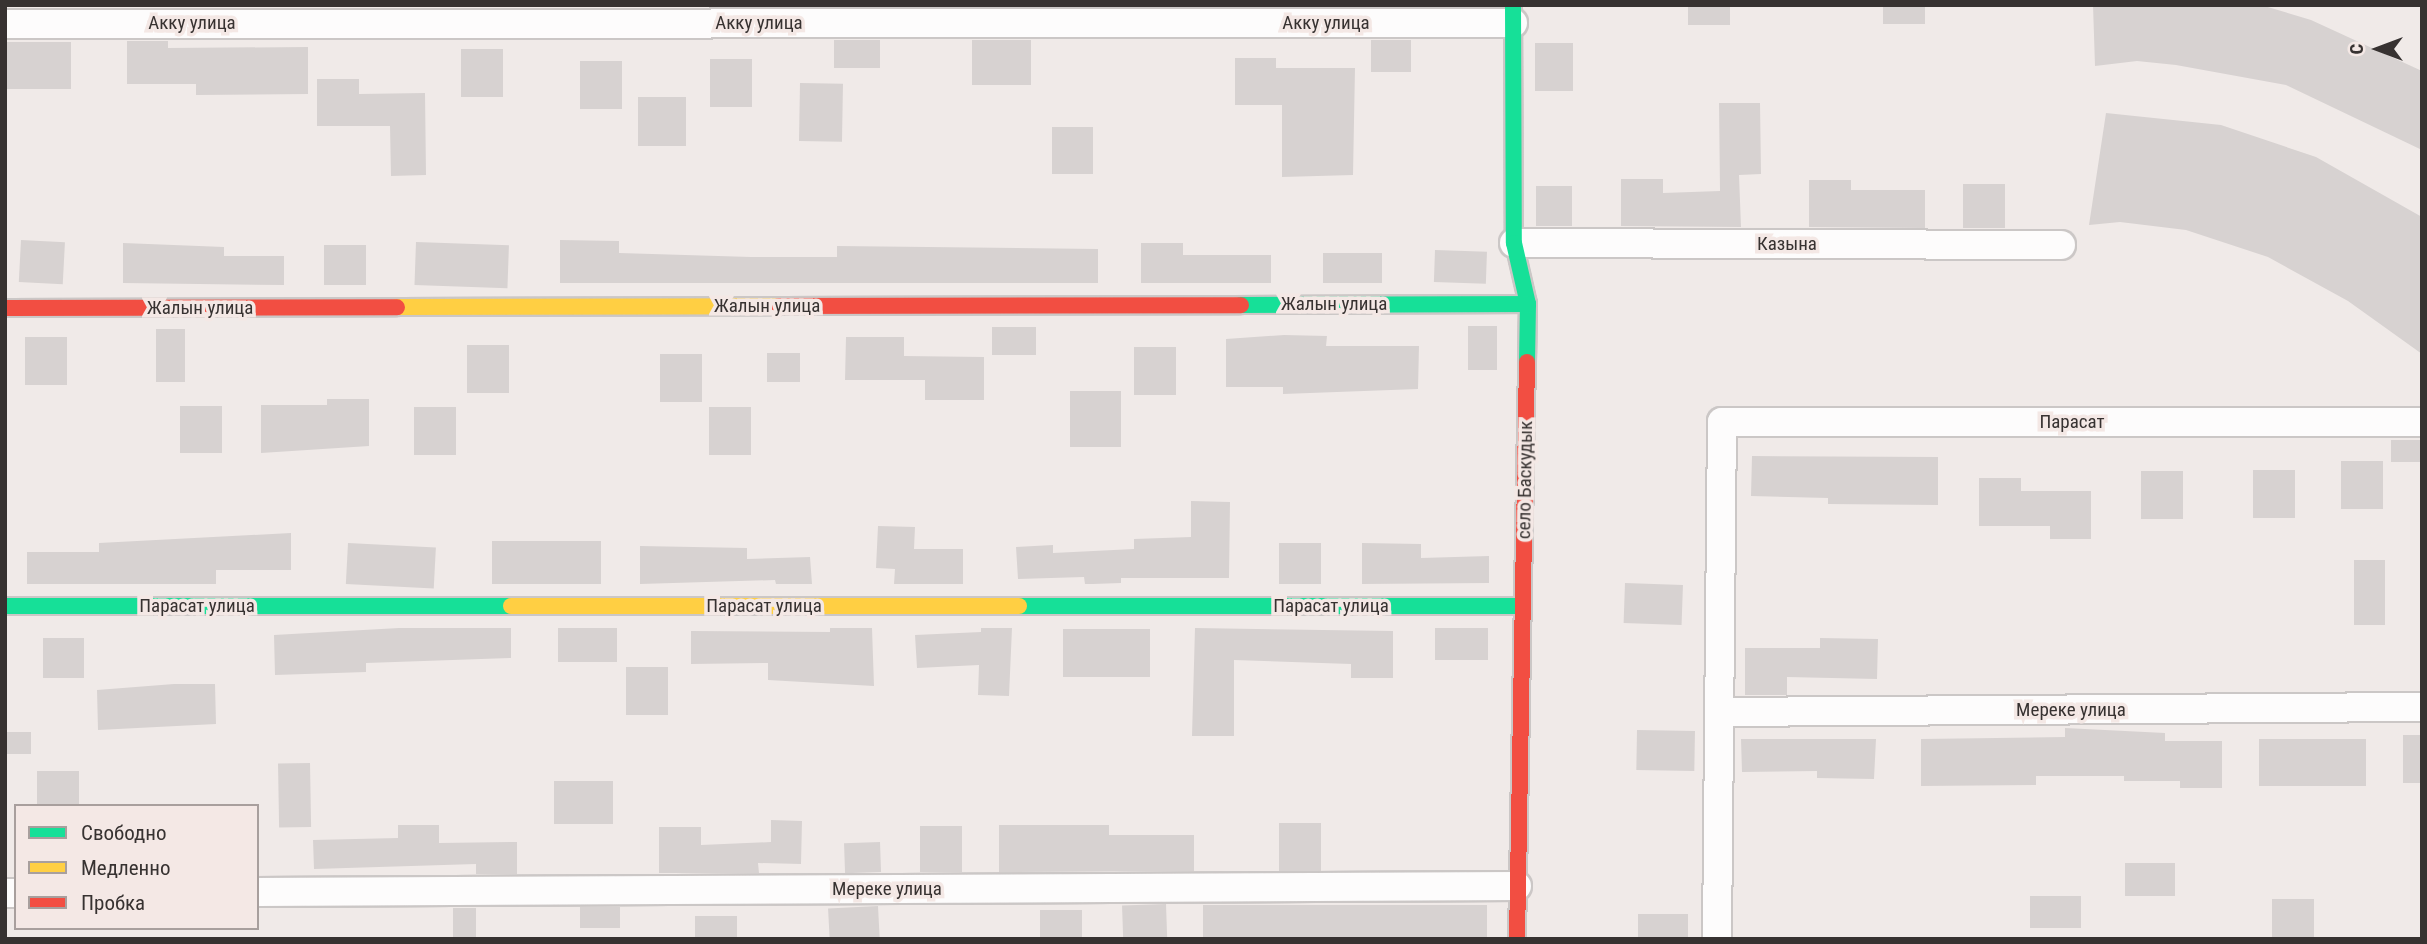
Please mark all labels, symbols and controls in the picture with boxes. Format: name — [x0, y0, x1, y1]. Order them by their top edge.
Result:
street label: Акку улица — [148, 12, 236, 34]
street label: Акку улица — [715, 12, 803, 34]
street label: Акку улица — [1282, 12, 1370, 34]
north arrow — [2343, 14, 2413, 84]
text: С — [2345, 44, 2368, 54]
street label: Казына — [1757, 233, 1817, 255]
street label: Жалын улица — [1281, 293, 1387, 315]
street label: Жалын улица — [714, 295, 820, 317]
street label: Жалын улица — [147, 297, 253, 319]
street label: Парасат — [2039, 411, 2105, 433]
street label: село Баскудык — [1513, 421, 1537, 539]
street label: Парасат улица — [139, 595, 255, 617]
street label: Парасат улица — [706, 595, 822, 617]
street label: Парасат улица — [1273, 595, 1389, 617]
street label: Мереке улица — [2016, 699, 2126, 721]
legend — [14, 804, 259, 930]
text: Свободно — [81, 821, 167, 845]
text: Медленно — [81, 856, 170, 880]
street label: Мереке улица — [832, 878, 942, 900]
text: Пробка — [81, 891, 145, 915]

